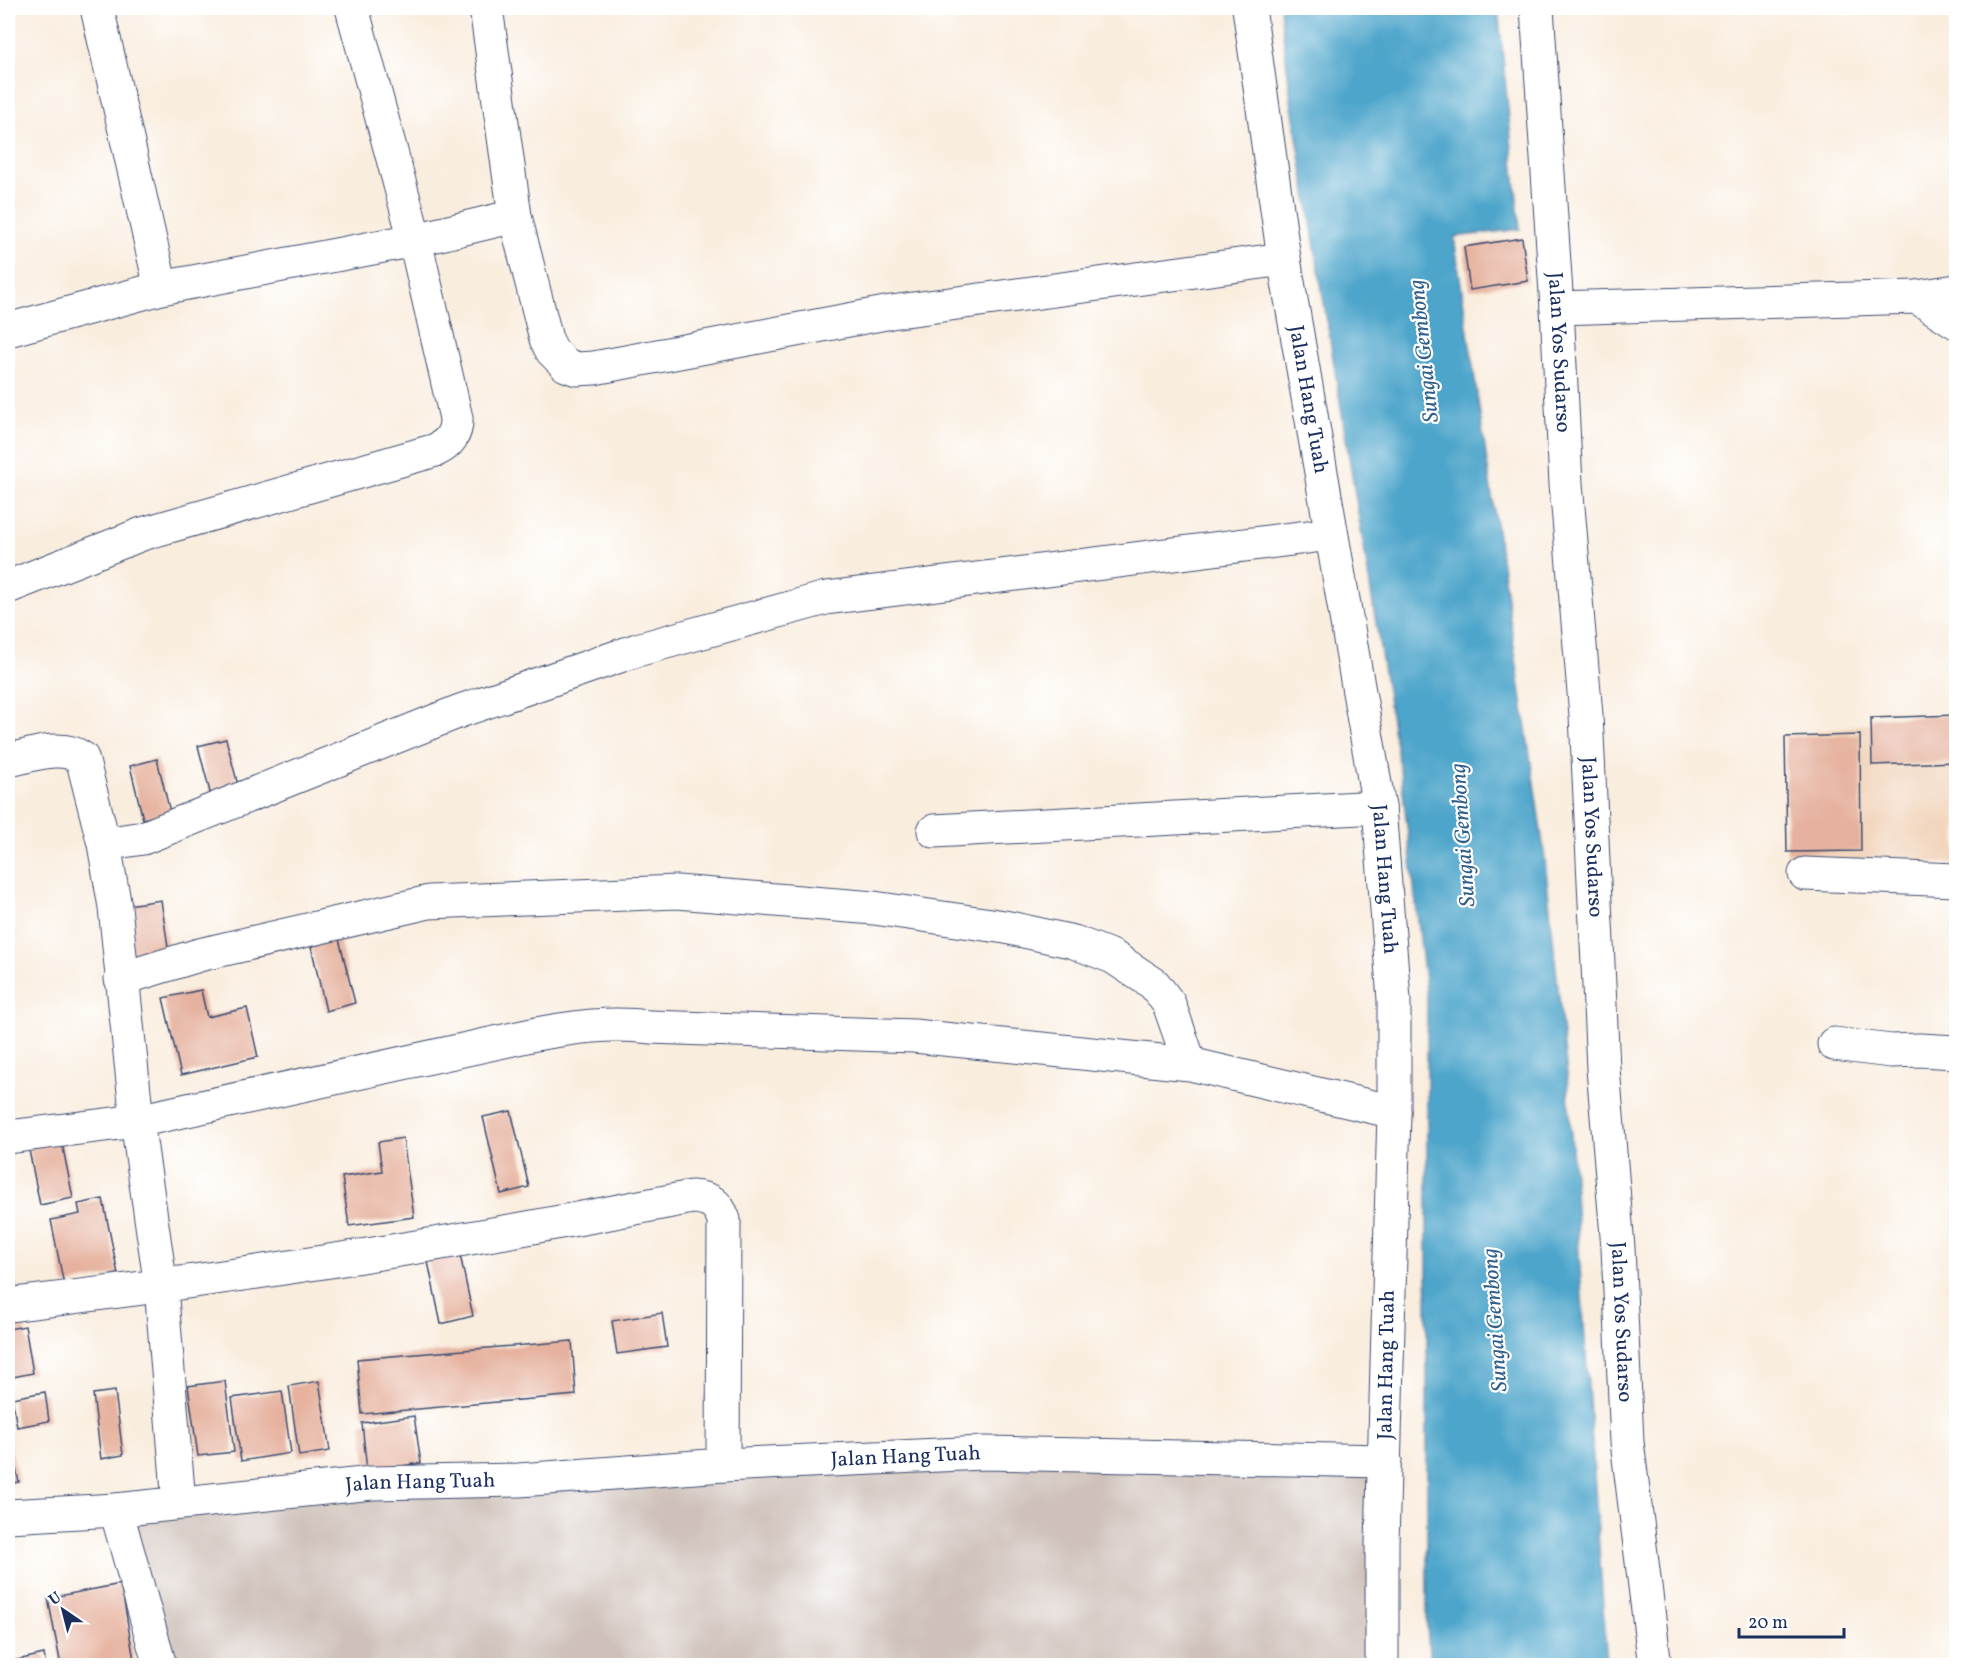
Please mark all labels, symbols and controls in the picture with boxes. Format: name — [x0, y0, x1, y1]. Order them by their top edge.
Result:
street label: Jalan Yos Sudarso — [1540, 271, 1578, 433]
water label: Sungai Gembong — [1402, 278, 1448, 424]
street label: Jalan Hang Tuah — [1281, 323, 1335, 476]
street label: Jalan Yos Sudarso — [1574, 756, 1610, 918]
water label: Sungai Gembong — [1444, 762, 1484, 908]
street label: Jalan Hang Tuah — [1364, 803, 1405, 955]
street label: Jalan Yos Sudarso — [1603, 1241, 1640, 1403]
water label: Sungai Gembong — [1476, 1247, 1516, 1393]
street label: Jalan Hang Tuah — [1371, 1290, 1403, 1440]
street label: Jalan Hang Tuah — [830, 1439, 981, 1475]
street label: Jalan Hang Tuah — [344, 1466, 496, 1500]
north arrow — [33, 1580, 93, 1640]
text: U — [45, 1587, 66, 1612]
scale bar — [1739, 1601, 1844, 1639]
text: 20 m — [1748, 1611, 1788, 1636]

